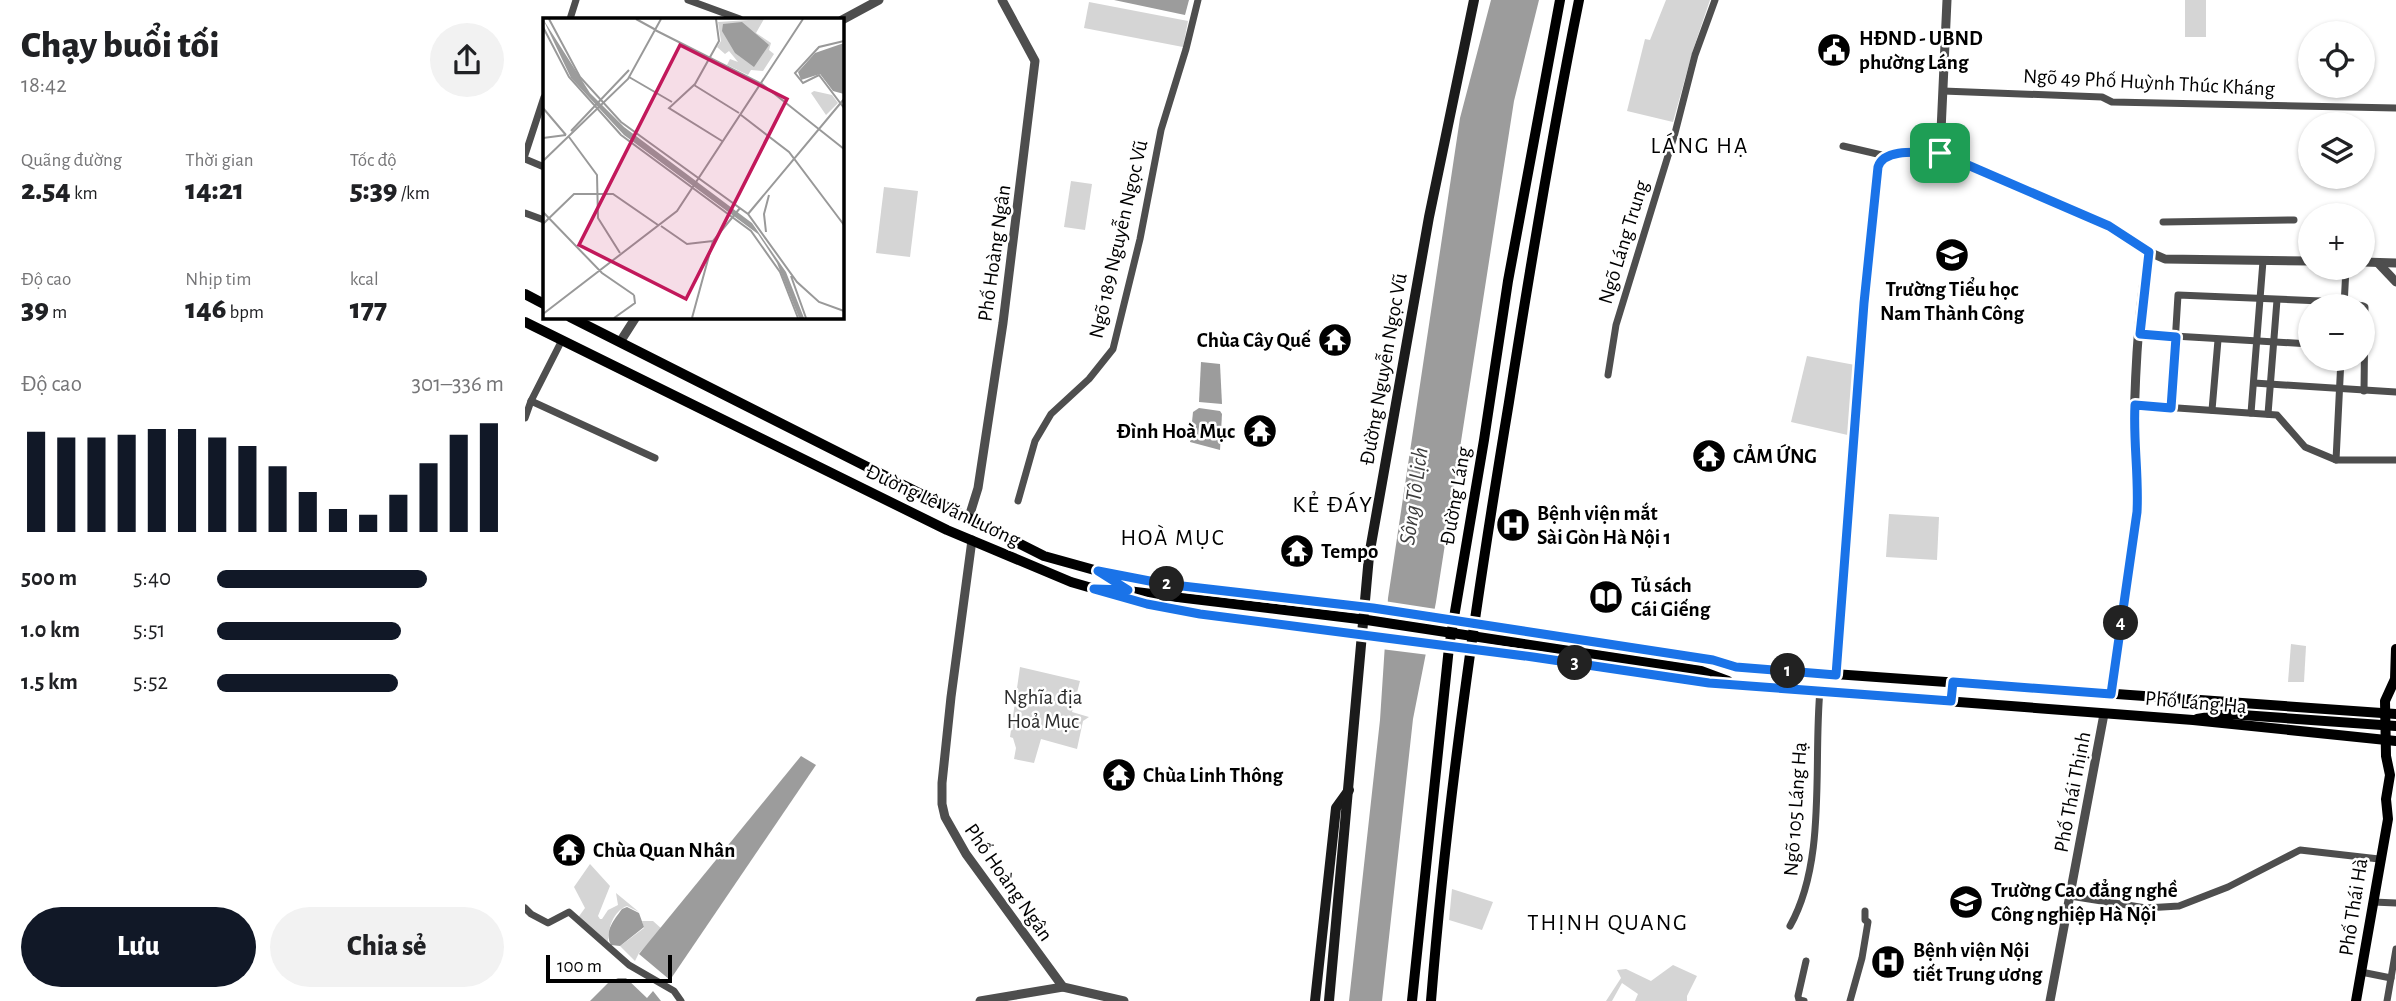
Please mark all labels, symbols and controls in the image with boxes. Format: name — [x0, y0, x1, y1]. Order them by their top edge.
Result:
inset map — [543, 18, 843, 318]
map controls — [2298, 21, 2375, 371]
button: locate — [2298, 21, 2375, 98]
button: share — [430, 23, 504, 97]
text: Chạy buổi tối — [21, 27, 220, 65]
place label: HĐND - UBND phường Láng — [1859, 28, 1983, 73]
public building icon: HĐND - UBND phường Láng — [1815, 31, 1853, 69]
street label: Ngõ 49 Phố Huỳnh Thúc Kháng — [2023, 65, 2276, 100]
text: 18:42 — [21, 74, 67, 97]
button: layers — [2298, 112, 2375, 189]
pin — [1910, 123, 1970, 183]
district label: LÁNG HẠ — [1651, 132, 1749, 158]
icon: arrive — [1921, 134, 1959, 172]
street label: Ngõ 189 Nguyễn Ngọc Vũ — [1084, 137, 1152, 340]
text: Quãng đường — [21, 151, 122, 170]
text: Thời gian — [185, 151, 254, 170]
text: Tốc độ — [350, 151, 397, 170]
text: 2.54 — [21, 175, 71, 205]
text: 14:21 — [185, 175, 244, 205]
text: 5:39 — [350, 175, 398, 205]
street label: Ngõ Láng Trung — [1595, 177, 1652, 306]
street label: Phố Hoàng Ngân — [974, 183, 1014, 323]
text: km — [71, 184, 98, 203]
text: /km — [398, 184, 430, 203]
button: + — [2298, 203, 2375, 280]
school or university icon: Trường Tiểu học Nam Thành Công — [1933, 236, 1971, 274]
text: Độ cao — [21, 270, 71, 289]
text: Nhịp tim — [185, 270, 251, 289]
text: kcal — [350, 270, 379, 289]
street label: Đường Nguyễn Ngọc Vũ — [1355, 271, 1411, 467]
place label: Trường Tiểu học Nam Thành Công — [1880, 276, 2025, 324]
text: 39 — [21, 294, 49, 324]
text: 146 — [185, 294, 226, 324]
text: 177 — [350, 294, 387, 324]
button: − — [2298, 294, 2375, 371]
text: m — [49, 303, 67, 322]
text: bpm — [226, 303, 264, 322]
temple icon: Chùa Cây Quế — [1316, 321, 1354, 359]
place label: Chùa Cây Quế — [1197, 329, 1311, 352]
text: Độ cao — [21, 373, 82, 396]
text: 301–336 m — [412, 373, 504, 396]
temple icon: Đình Hoà Mục — [1241, 412, 1279, 450]
place label: Đình Hoà Mục — [1116, 421, 1235, 442]
temple icon: CẢM ỨNG — [1690, 437, 1728, 475]
place label: CẢM ỨNG — [1733, 443, 1817, 467]
street label: Đường Láng — [1437, 445, 1475, 547]
water label: Sông Tô Lịch — [1396, 446, 1433, 547]
street label: Đường Lê Văn Lương — [862, 460, 1024, 551]
district label: KẺ ĐÁY — [1292, 491, 1374, 517]
place label: Bệnh viện mắt Sài Gòn Hà Nội 1 — [1537, 502, 1671, 548]
hospital icon: Bệnh viện mắt Sài Gòn Hà Nội 1 — [1494, 506, 1532, 544]
district label: HOÀ MỤC — [1120, 524, 1226, 550]
temple icon: Tempo — [1278, 532, 1316, 570]
place label: Tempo — [1321, 541, 1378, 562]
pin: 2 — [1149, 566, 1185, 602]
text: 500 m — [21, 567, 77, 590]
text: 5:40 — [133, 567, 171, 590]
text: 2 — [1162, 574, 1171, 593]
place label: Tủ sách Cái Giếng — [1631, 575, 1711, 620]
library icon: Tủ sách Cái Giếng — [1587, 578, 1625, 616]
pin: 4 — [2103, 606, 2139, 640]
text: 4 — [2116, 613, 2125, 632]
text: 1.0 km — [21, 619, 80, 642]
text: 5:51 — [133, 619, 165, 642]
pin: 3 — [1557, 646, 1593, 680]
text: 3 — [1570, 653, 1579, 672]
pin: 1 — [1771, 654, 1805, 688]
text: 1 — [1784, 661, 1791, 680]
text: 1.5 km — [21, 671, 78, 694]
text: 5:52 — [133, 671, 168, 694]
park label: Nghĩa địa Hoả Mục — [1004, 687, 1083, 732]
street label: Phố Láng Hạ — [2144, 688, 2248, 717]
street label: Phố Thái Thịnh — [2050, 730, 2095, 854]
street label: Ngõ 105 Láng Hạ — [1780, 741, 1811, 877]
temple icon: Chùa Linh Thông — [1100, 756, 1138, 794]
place label: Chùa Linh Thông — [1143, 765, 1284, 786]
street label: Phố Hoàng Ngân — [960, 820, 1057, 945]
temple icon: Chùa Quan Nhân — [550, 831, 588, 869]
place label: Chùa Quan Nhân — [593, 840, 735, 862]
street label: Phố Thái Hà — [2335, 856, 2372, 957]
place label: Trường Cao đẳng nghề Công nghiệp Hà Nội — [1991, 878, 2178, 925]
school or university icon: Trường Cao đẳng nghề Công nghiệp Hà Nội — [1947, 883, 1985, 921]
button: Lưu — [21, 907, 256, 987]
button: Chia sẻ — [270, 907, 504, 987]
district label: THỊNH QUANG — [1527, 912, 1689, 935]
place label: Bệnh viện Nội tiết Trung ương — [1913, 940, 2043, 985]
hospital icon: Bệnh viện Nội tiết Trung ương — [1869, 943, 1907, 981]
scale bar — [546, 952, 672, 984]
text: 100 m — [557, 957, 602, 976]

